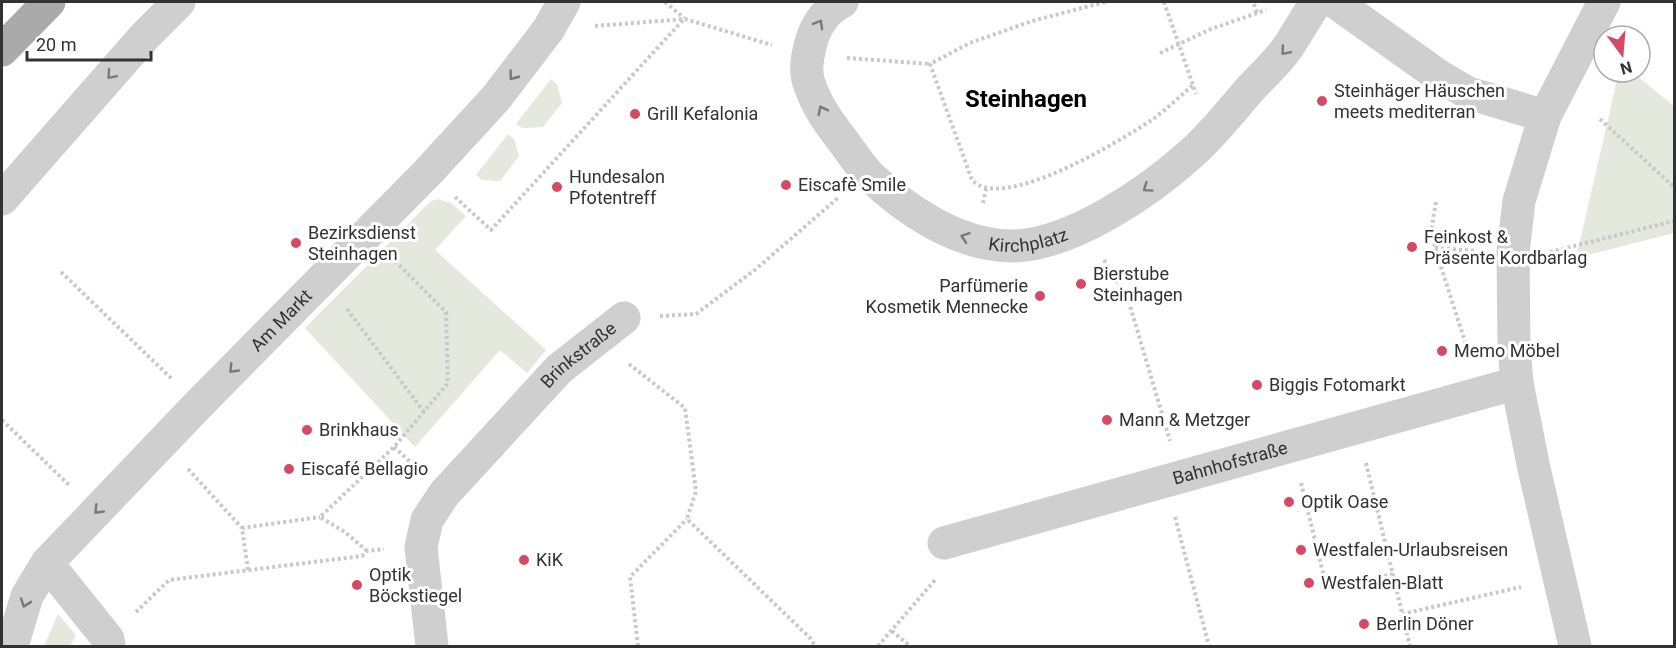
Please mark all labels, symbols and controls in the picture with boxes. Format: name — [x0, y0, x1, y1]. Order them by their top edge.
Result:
one-way arrow — [812, 20, 824, 30]
scale bar — [27, 24, 152, 62]
north arrow — [1592, 24, 1652, 84]
text: 20 m — [36, 34, 76, 55]
one-way arrow — [1281, 44, 1292, 55]
text: N — [1618, 57, 1634, 79]
one-way arrow — [107, 68, 118, 79]
one-way arrow — [509, 70, 520, 81]
place label: Steinhäger Häuschen meets mediterran — [1334, 80, 1505, 122]
district label: Steinhagen — [965, 85, 1087, 113]
marker: Steinhäger Häuschen meets mediterran — [1315, 94, 1329, 108]
place label: Grill Kefalonia — [647, 103, 758, 124]
one-way arrow — [818, 106, 829, 117]
marker: Grill Kefalonia — [628, 107, 642, 121]
place label: Hundesalon Pfotentreff — [569, 166, 665, 208]
place label: Eiscafè Smile — [798, 174, 906, 195]
marker: Eiscafè Smile — [779, 178, 793, 192]
marker: Hundesalon Pfotentreff — [550, 180, 564, 194]
one-way arrow — [1143, 181, 1154, 192]
place label: Bezirksdienst Steinhagen — [308, 222, 416, 264]
street label: Kirchplatz — [987, 223, 1070, 256]
place label: Feinkost & Präsente Kordbarlag — [1424, 226, 1587, 268]
one-way arrow — [960, 231, 971, 244]
marker: Bezirksdienst Steinhagen — [289, 236, 303, 250]
marker: Feinkost & Präsente Kordbarlag — [1405, 240, 1419, 254]
place label: Bierstube Steinhagen — [1093, 263, 1183, 305]
place label: Parfümerie Kosmetik Mennecke — [866, 275, 1028, 317]
marker: Bierstube Steinhagen — [1074, 277, 1088, 291]
street label: Am Markt — [246, 285, 316, 356]
marker: Parfümerie Kosmetik Mennecke — [1033, 289, 1047, 303]
street label: Brinkstraße — [536, 317, 620, 392]
place label: Memo Möbel — [1454, 340, 1560, 361]
marker: Memo Möbel — [1435, 344, 1449, 358]
one-way arrow — [230, 362, 241, 373]
place label: Biggis Fotomarkt — [1269, 374, 1406, 395]
marker: Biggis Fotomarkt — [1250, 378, 1264, 392]
place label: Mann & Metzger — [1119, 409, 1250, 430]
marker: Mann & Metzger — [1100, 413, 1114, 427]
place label: Brinkhaus — [319, 419, 399, 440]
marker: Brinkhaus — [300, 423, 314, 437]
street label: Bahnhofstraße — [1170, 437, 1290, 489]
place label: Eiscafé Bellagio — [301, 458, 428, 479]
marker: Eiscafé Bellagio — [282, 462, 296, 476]
place label: Optik Oase — [1301, 491, 1388, 512]
marker: Optik Oase — [1282, 495, 1296, 509]
one-way arrow — [94, 503, 105, 513]
place label: Westfalen-Urlaubsreisen — [1313, 539, 1508, 560]
marker: Westfalen-Urlaubsreisen — [1294, 543, 1308, 557]
place label: KiK — [536, 549, 564, 570]
marker: KiK — [517, 553, 531, 567]
place label: Optik Böckstiegel — [369, 564, 462, 606]
place label: Westfalen-Blatt — [1321, 572, 1444, 593]
marker: Westfalen-Blatt — [1302, 576, 1316, 590]
marker: Optik Böckstiegel — [350, 578, 364, 592]
one-way arrow — [20, 597, 33, 608]
place label: Berlin Döner — [1376, 613, 1474, 634]
marker: Berlin Döner — [1357, 617, 1371, 631]

